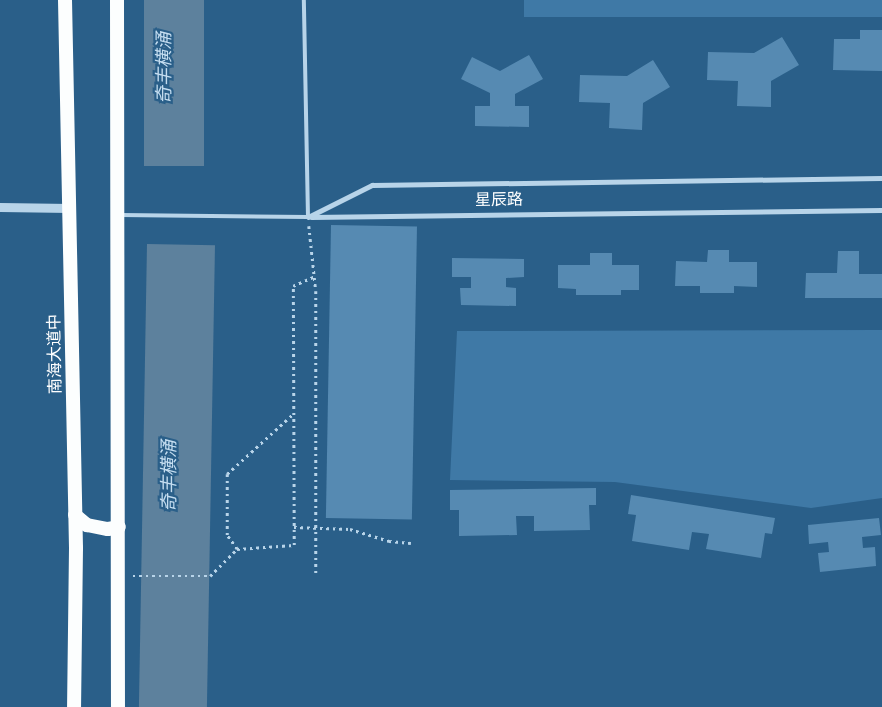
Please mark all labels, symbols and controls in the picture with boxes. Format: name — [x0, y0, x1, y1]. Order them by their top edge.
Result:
water label: 奇丰横涌 — [153, 32, 175, 104]
street label: 星辰路 — [475, 190, 523, 210]
street label: 南海大道中 — [45, 314, 65, 394]
water label: 奇丰横涌 — [158, 440, 180, 512]

